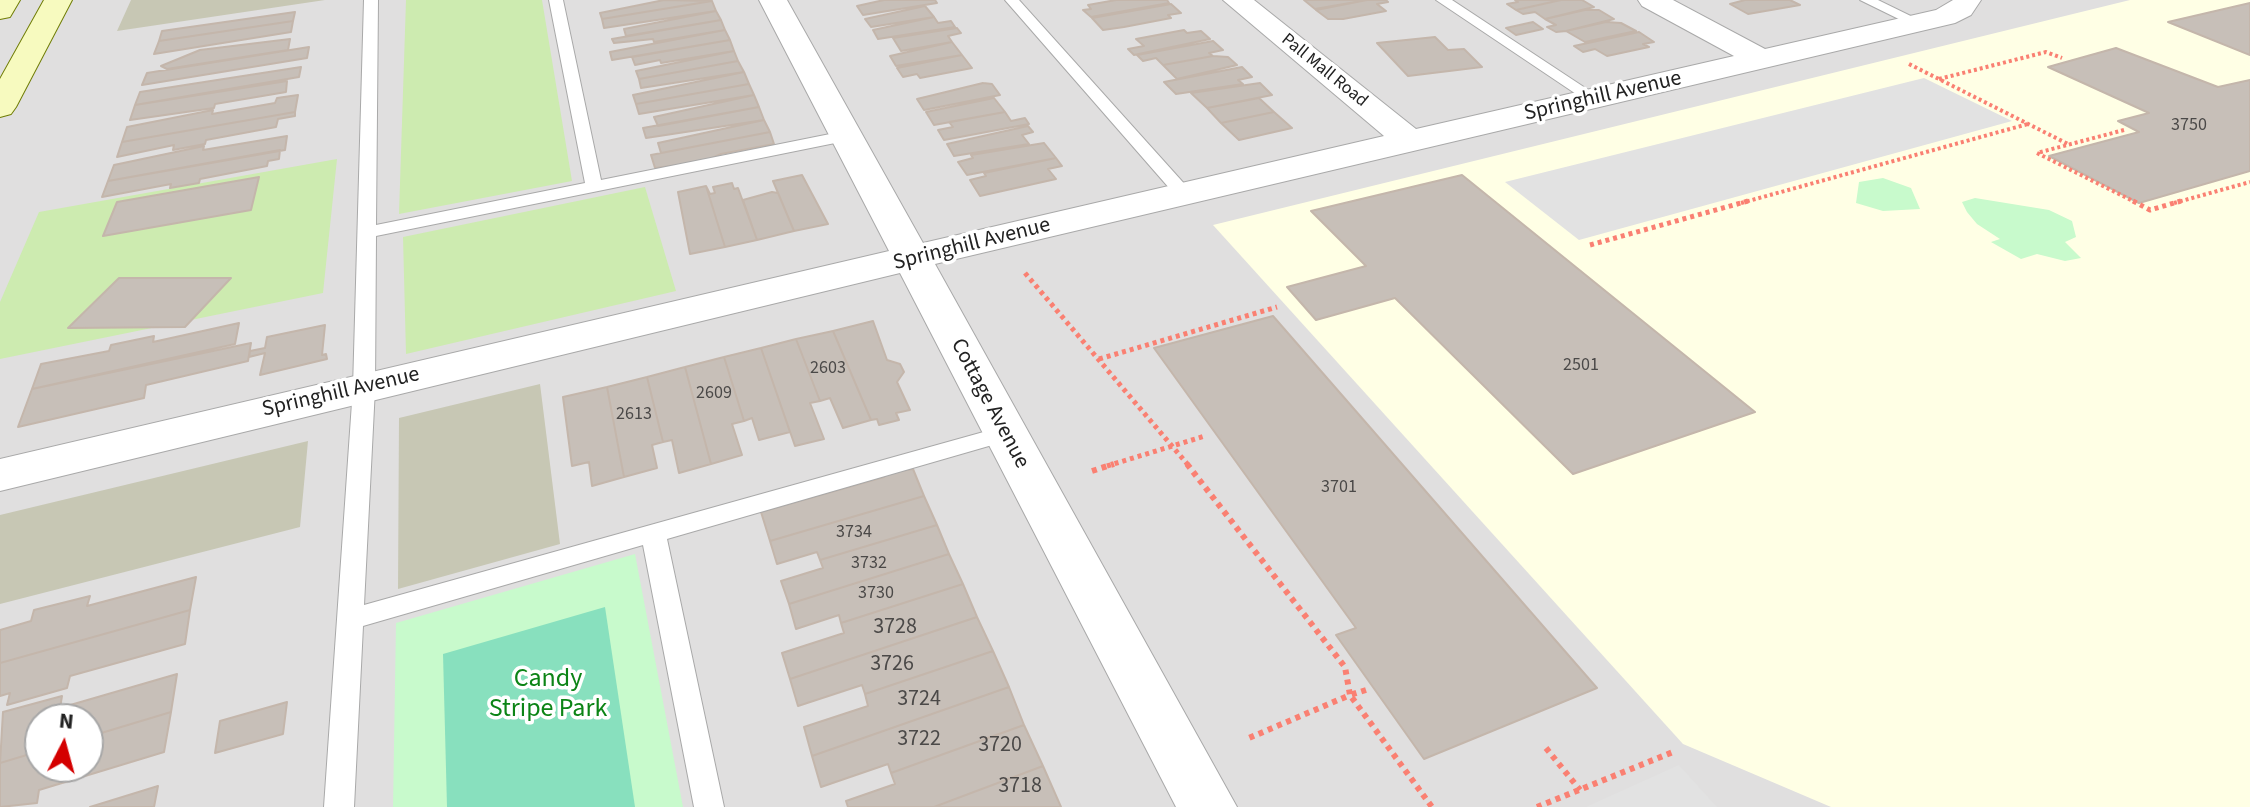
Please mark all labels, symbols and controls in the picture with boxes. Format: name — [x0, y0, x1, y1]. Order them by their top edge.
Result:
street label: Pall Mall Road — [1276, 30, 1372, 112]
street label: Springhill Avenue — [1522, 66, 1684, 128]
house number: 3750 — [2171, 115, 2207, 137]
street label: Springhill Avenue — [891, 213, 1053, 277]
street label: Cottage Avenue — [944, 335, 1034, 473]
house number: 2501 — [1563, 355, 1599, 377]
house number: 2603 — [810, 358, 846, 380]
street label: Springhill Avenue — [260, 362, 422, 424]
house number: 2609 — [696, 383, 732, 405]
house number: 2613 — [616, 404, 652, 426]
house number: 3701 — [1321, 477, 1357, 499]
house number: 3734 — [836, 522, 872, 544]
house number: 3732 — [851, 553, 887, 575]
house number: 3730 — [858, 583, 894, 605]
house number: 3728 — [873, 615, 917, 641]
house number: 3726 — [870, 652, 914, 678]
park label: Candy Stripe Park — [489, 664, 607, 726]
house number: 3724 — [897, 687, 941, 713]
north arrow — [24, 703, 104, 783]
text: N — [57, 704, 75, 738]
house number: 3722 — [897, 727, 941, 753]
house number: 3720 — [978, 733, 1022, 759]
house number: 3718 — [998, 774, 1042, 800]

